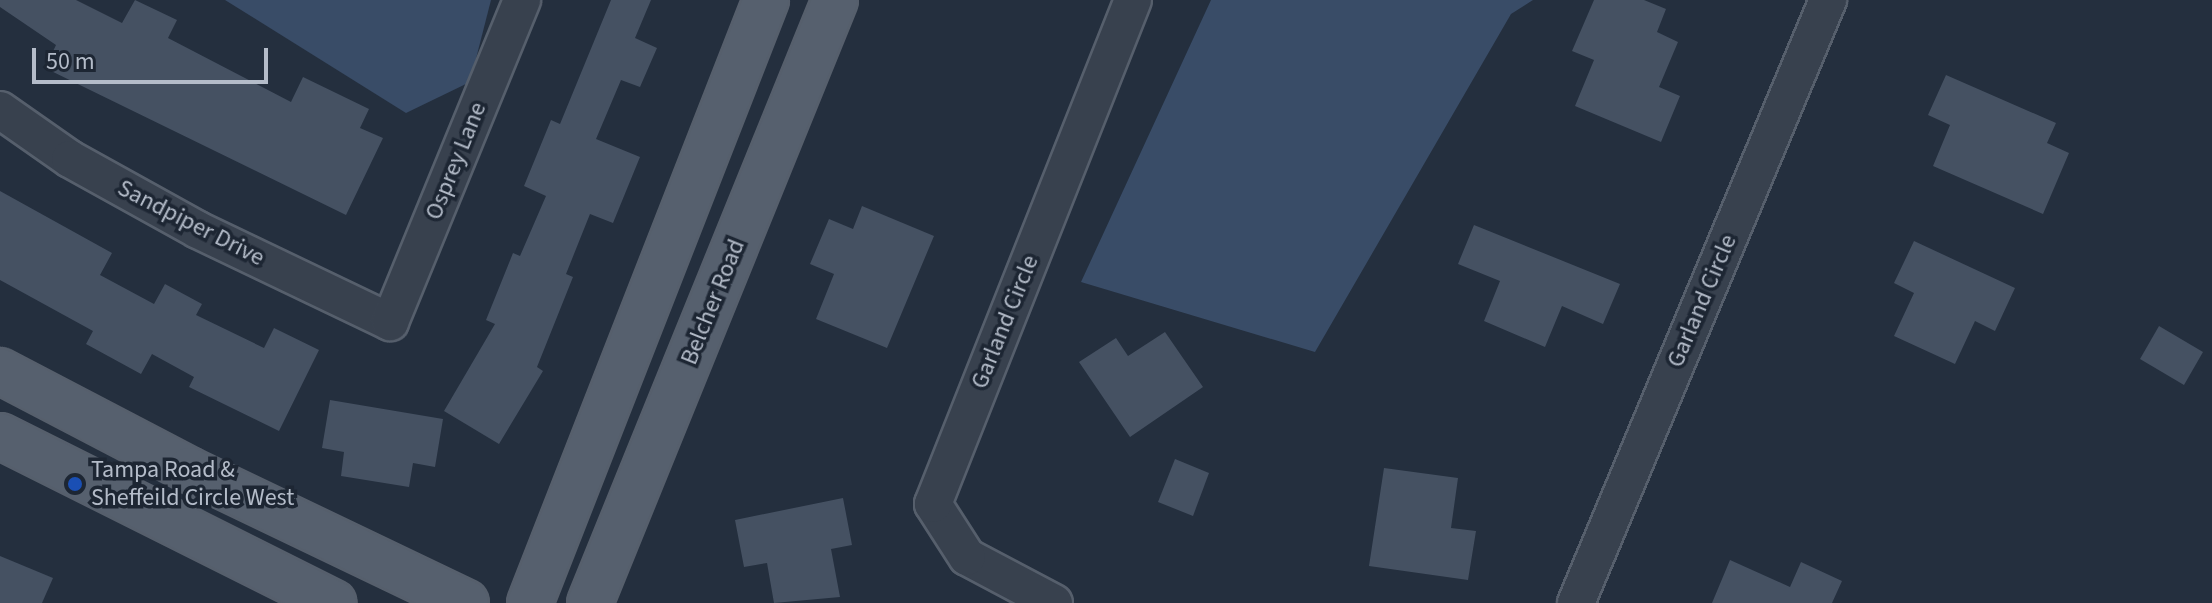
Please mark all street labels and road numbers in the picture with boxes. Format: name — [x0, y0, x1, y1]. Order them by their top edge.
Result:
street label: Osprey Lane — [419, 98, 493, 224]
street label: Sandpiper Drive — [113, 174, 269, 272]
street label: Garland Circle — [1661, 230, 1743, 372]
street label: Belcher Road — [675, 235, 751, 369]
street label: Garland Circle — [965, 251, 1045, 393]

